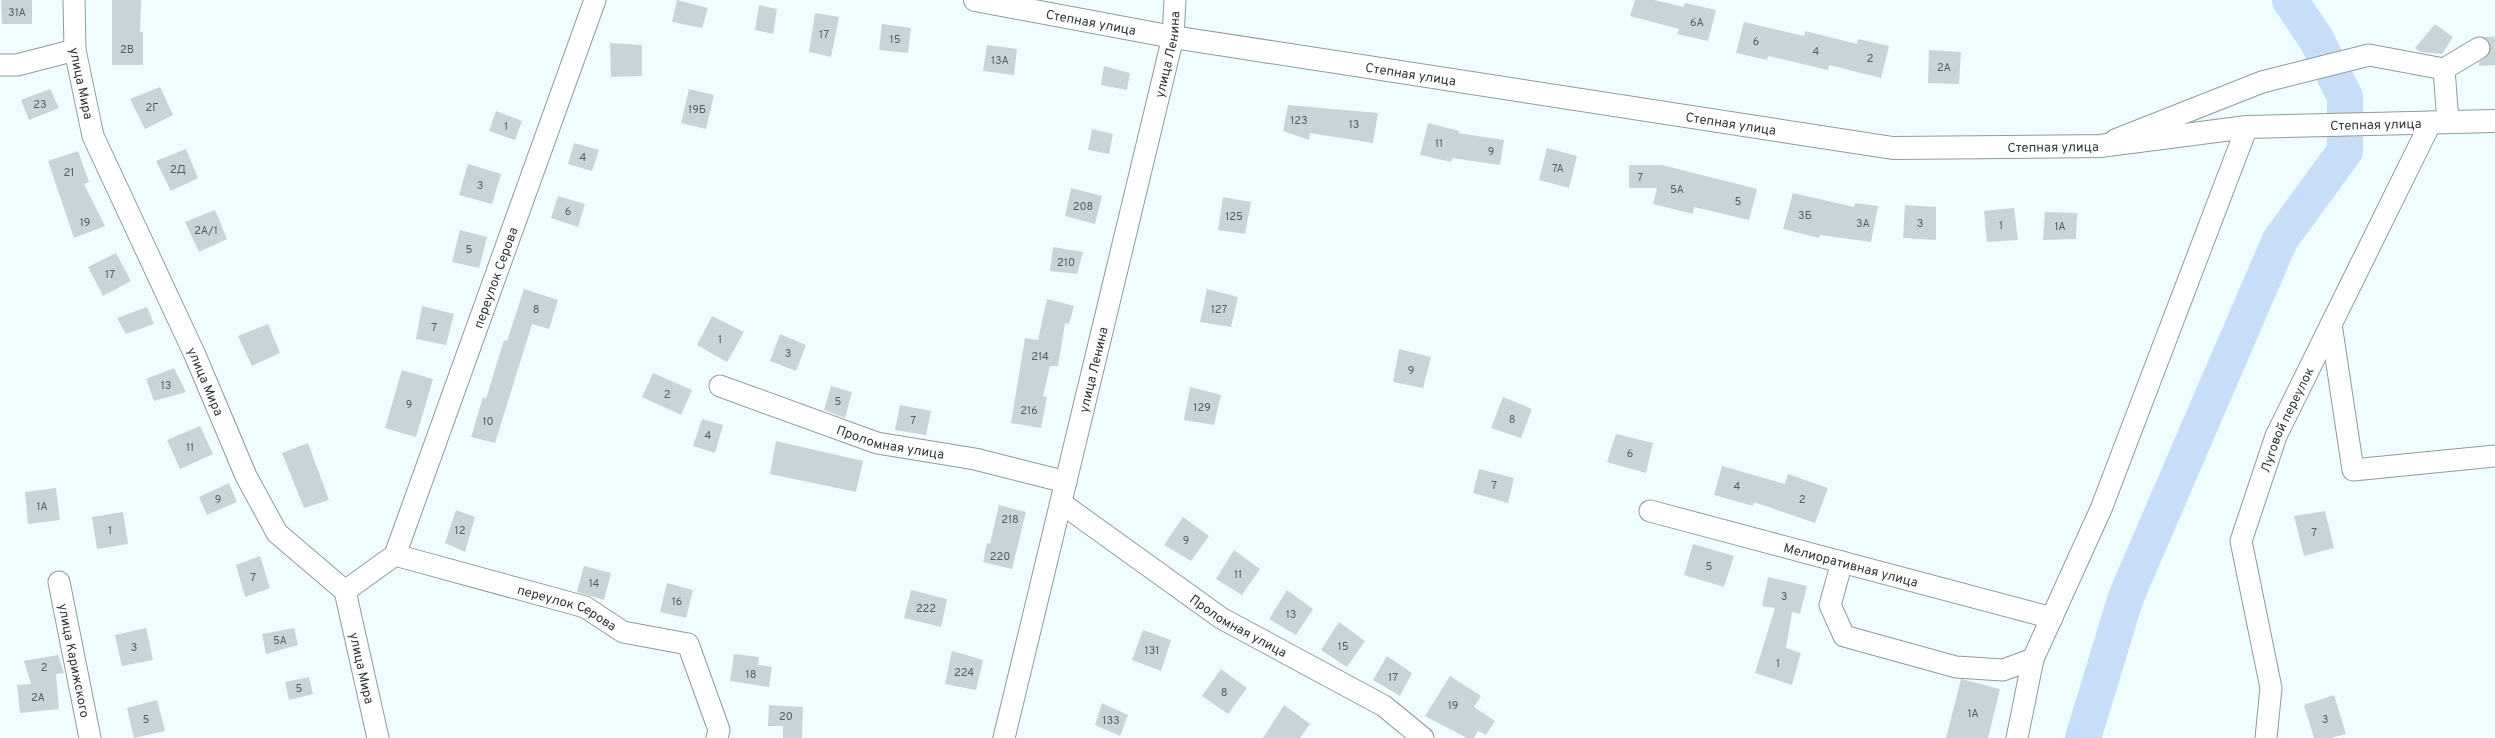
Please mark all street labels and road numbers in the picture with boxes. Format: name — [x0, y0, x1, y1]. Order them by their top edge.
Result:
street label: Степная улица — [1044, 7, 1137, 40]
street label: улица Ленина — [1153, 11, 1184, 100]
street label: улица Мира — [65, 46, 95, 121]
street label: Степная улица — [1364, 61, 1457, 91]
street label: Степная улица — [1684, 110, 1777, 140]
street label: Степная улица — [2330, 117, 2422, 135]
street label: Степная улица — [2007, 140, 2099, 157]
street label: переулок Серова — [471, 225, 522, 331]
street label: улица Ленина — [1077, 325, 1113, 415]
street label: улица Мира — [183, 345, 226, 419]
street label: Луговой переулок — [2258, 365, 2319, 475]
street label: Проломная улица — [834, 423, 945, 464]
street label: Мелиоративная улица — [1782, 541, 1919, 592]
street label: переулок Серова — [515, 583, 619, 635]
street label: Проломная улица — [1186, 592, 1289, 662]
street label: улица Карижского — [53, 602, 92, 719]
street label: улица Мира — [345, 631, 376, 706]

